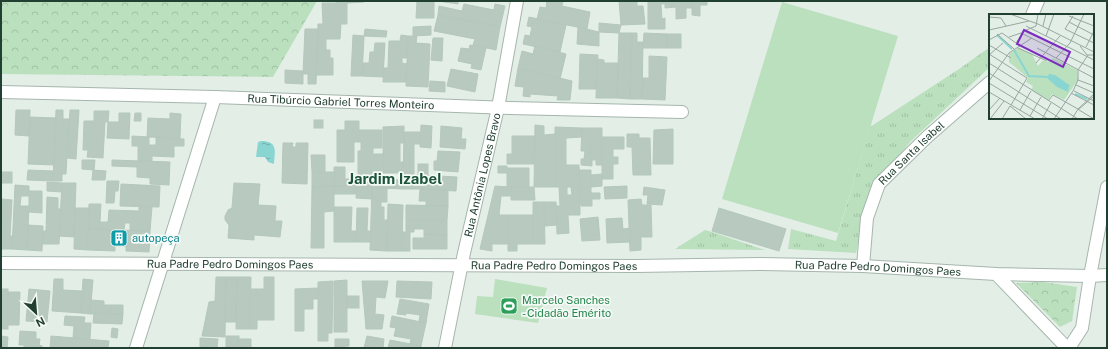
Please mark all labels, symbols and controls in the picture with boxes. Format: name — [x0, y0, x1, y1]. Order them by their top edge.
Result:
inset map — [989, 14, 1094, 119]
street label: Rua Tibúrcio Gabriel Torres Monteiro — [247, 92, 435, 111]
street label: Rua Antônia Lopes Bravo — [462, 112, 503, 238]
street label: Rua Santa Isabel — [876, 119, 946, 187]
district label: Jardim Izabel — [348, 170, 442, 187]
building icon: autopeça — [109, 228, 129, 248]
place label: autopeça — [132, 232, 180, 245]
street label: Rua Padre Pedro Domingos Paes — [147, 258, 314, 270]
street label: Rua Padre Pedro Domingos Paes — [471, 259, 638, 272]
street label: Rua Padre Pedro Domingos Paes — [795, 259, 962, 278]
north arrow — [16, 293, 56, 333]
place label: Marcelo Sanches - Cidadão Emérito — [522, 294, 611, 319]
sports icon: Marcelo Sanches - Cidadão Emérito — [499, 296, 519, 316]
text: N — [34, 315, 47, 329]

